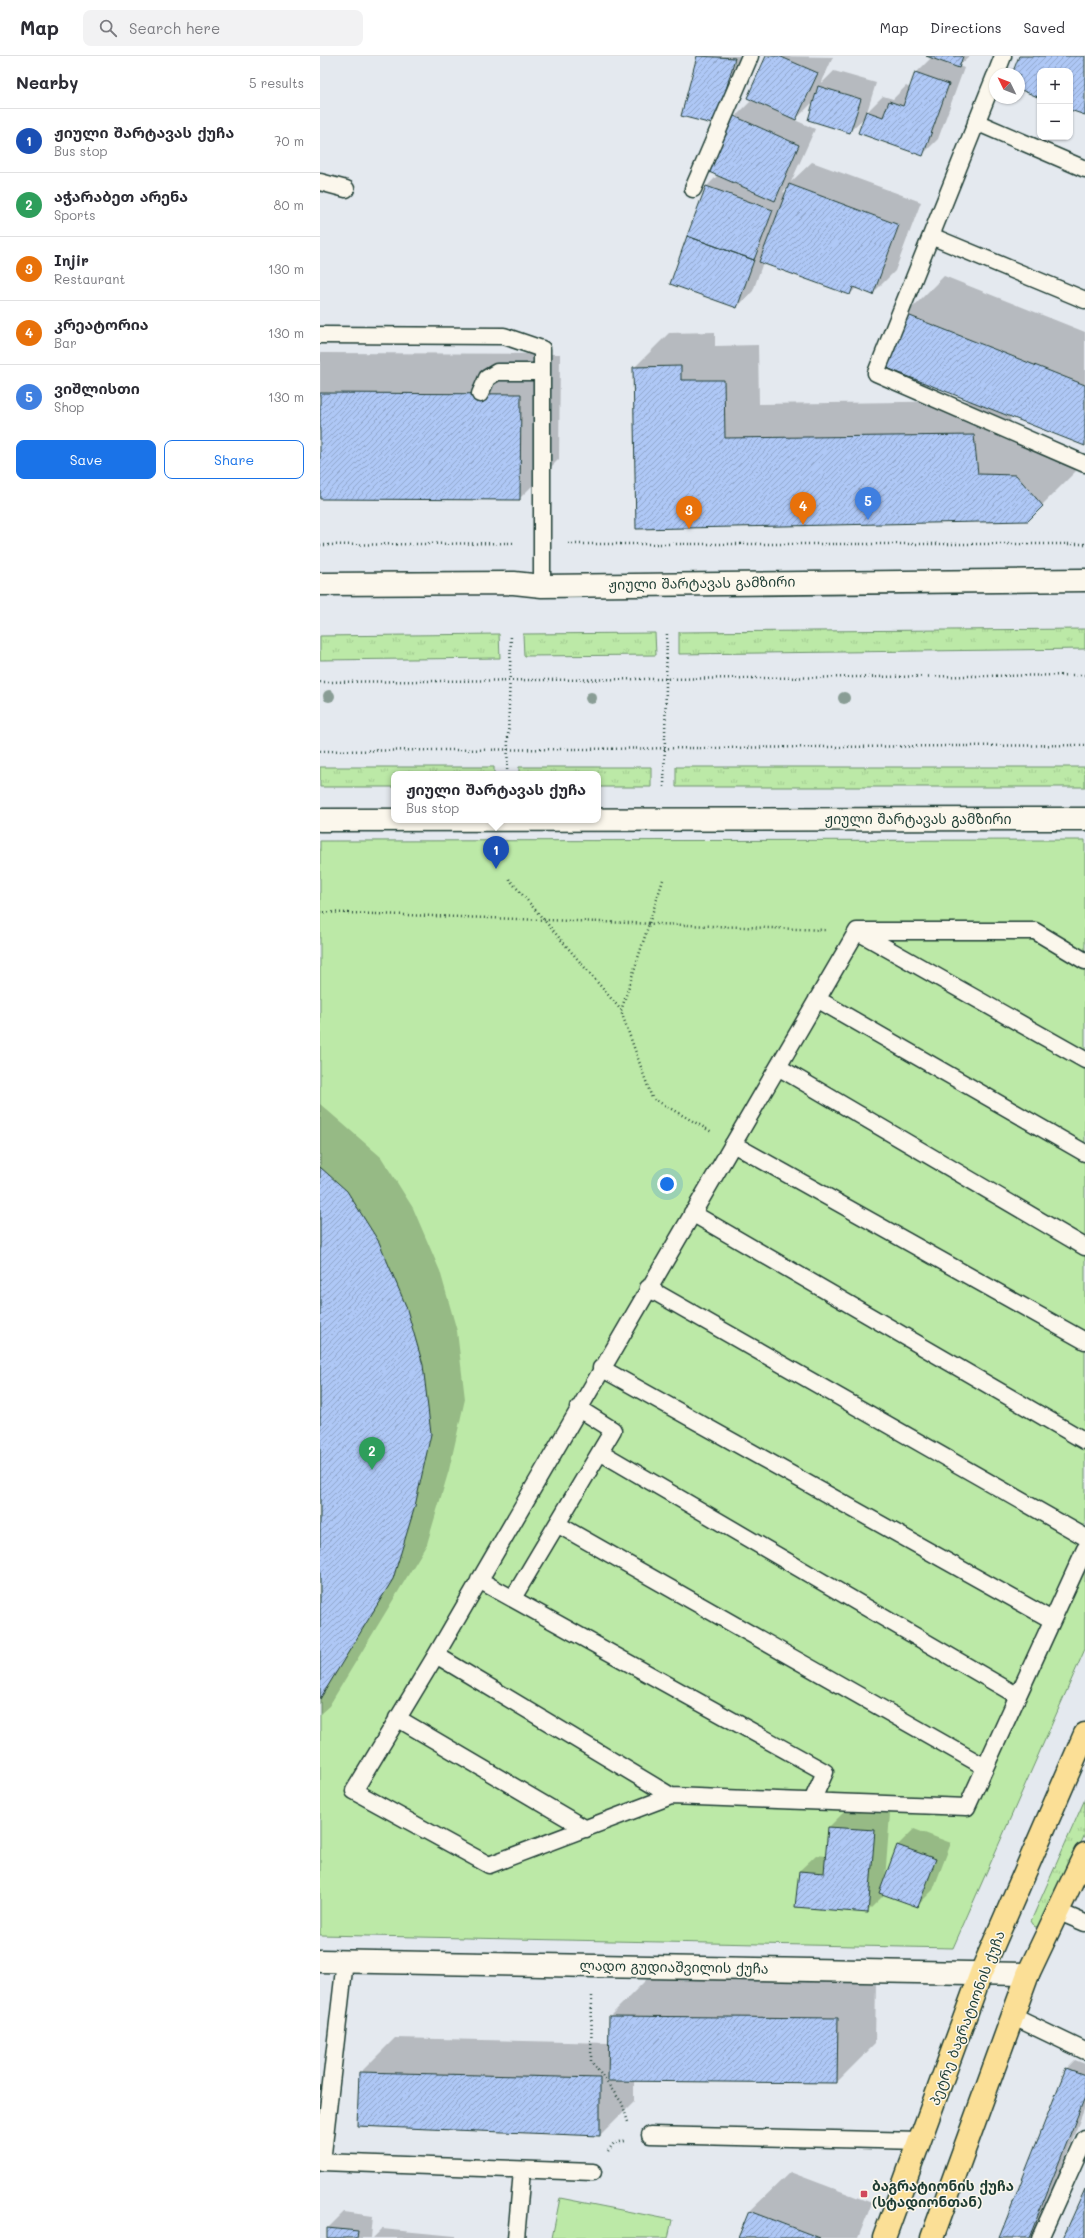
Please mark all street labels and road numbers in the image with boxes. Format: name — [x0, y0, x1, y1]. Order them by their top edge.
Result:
street label: ჟიული შარტავას გამზირი — [608, 571, 796, 594]
street label: ჟიული შარტავას გამზირი — [824, 809, 1012, 828]
street label: პეტრე ბაგრატიონის ქუჩა — [924, 1928, 1009, 2108]
street label: ლადო გუდიაშვილის ქუჩა — [579, 1955, 769, 1978]

